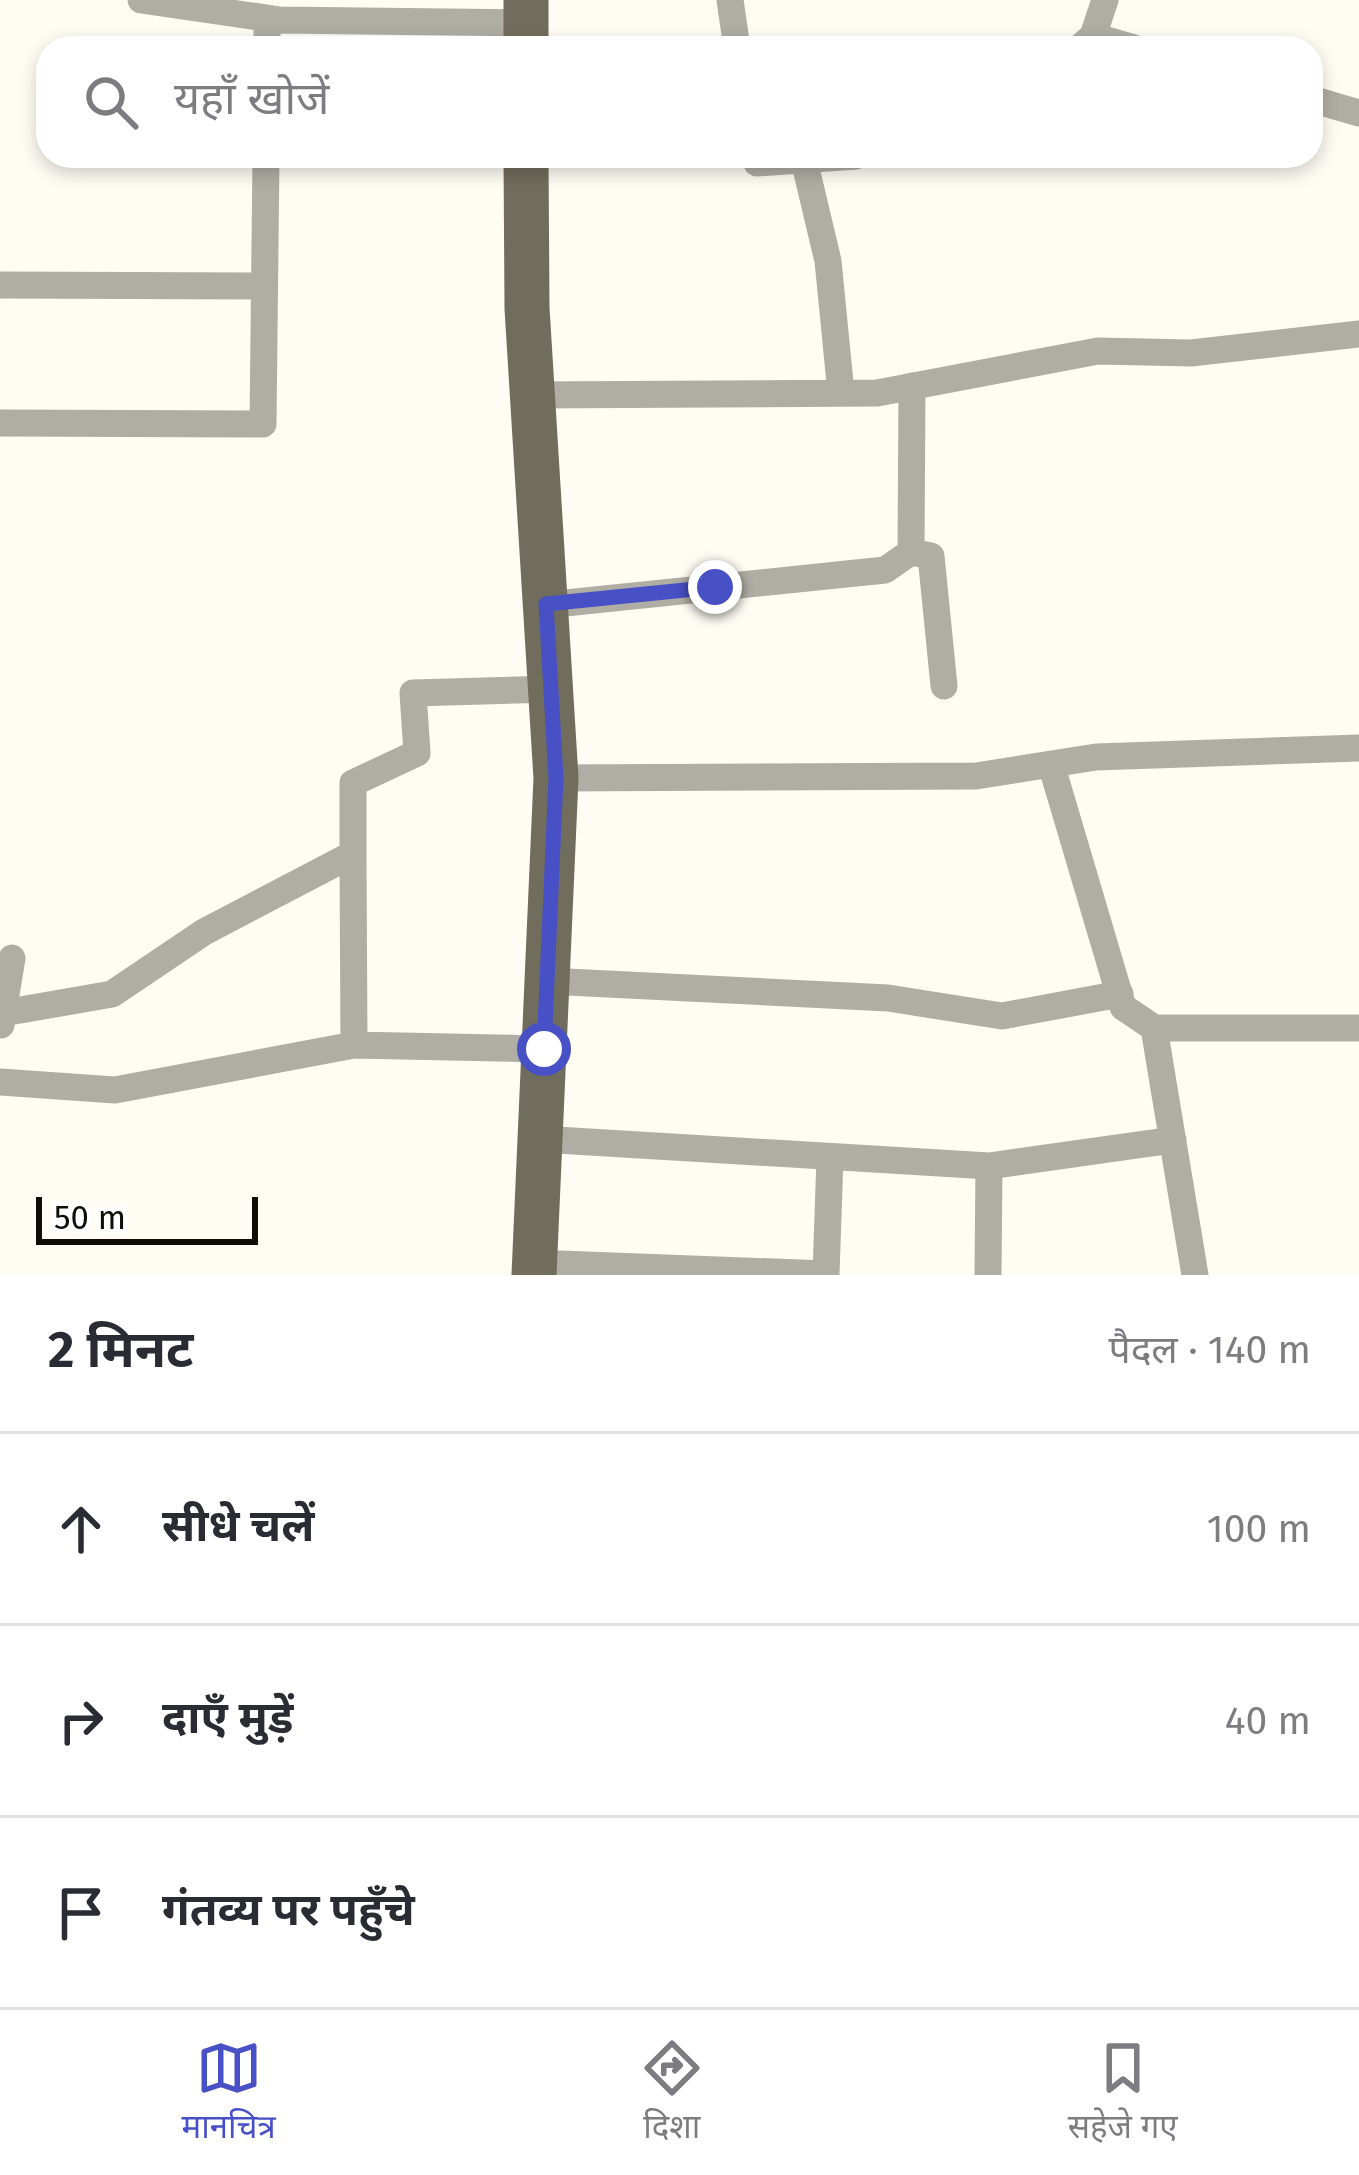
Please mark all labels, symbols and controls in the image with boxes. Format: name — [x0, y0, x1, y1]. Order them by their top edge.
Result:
search box — [36, 36, 1323, 168]
icon: search — [78, 69, 144, 135]
text: यहाँ खोजें — [174, 72, 329, 126]
route end — [688, 560, 742, 614]
route start — [517, 1022, 571, 1076]
scale bar — [36, 1191, 258, 1244]
text: 50 m — [54, 1198, 126, 1238]
text: 2 मिनट — [48, 1319, 194, 1381]
text: पैदल · 140 m — [1109, 1327, 1311, 1373]
icon: ahead — [48, 1496, 114, 1562]
text: सीधे चलें — [162, 1499, 315, 1553]
text: 100 m — [1207, 1506, 1311, 1552]
icon: right — [48, 1688, 114, 1754]
text: दाएँ मुड़ें — [162, 1691, 294, 1745]
text: 40 m — [1225, 1698, 1311, 1744]
icon: arrive — [48, 1880, 114, 1946]
text: गंतव्य पर पहुँचे — [162, 1883, 415, 1937]
tab: मानचित्र — [181, 2035, 276, 2151]
tab: दिशा — [639, 2035, 705, 2151]
tab: सहेजे गए — [1068, 2035, 1178, 2151]

